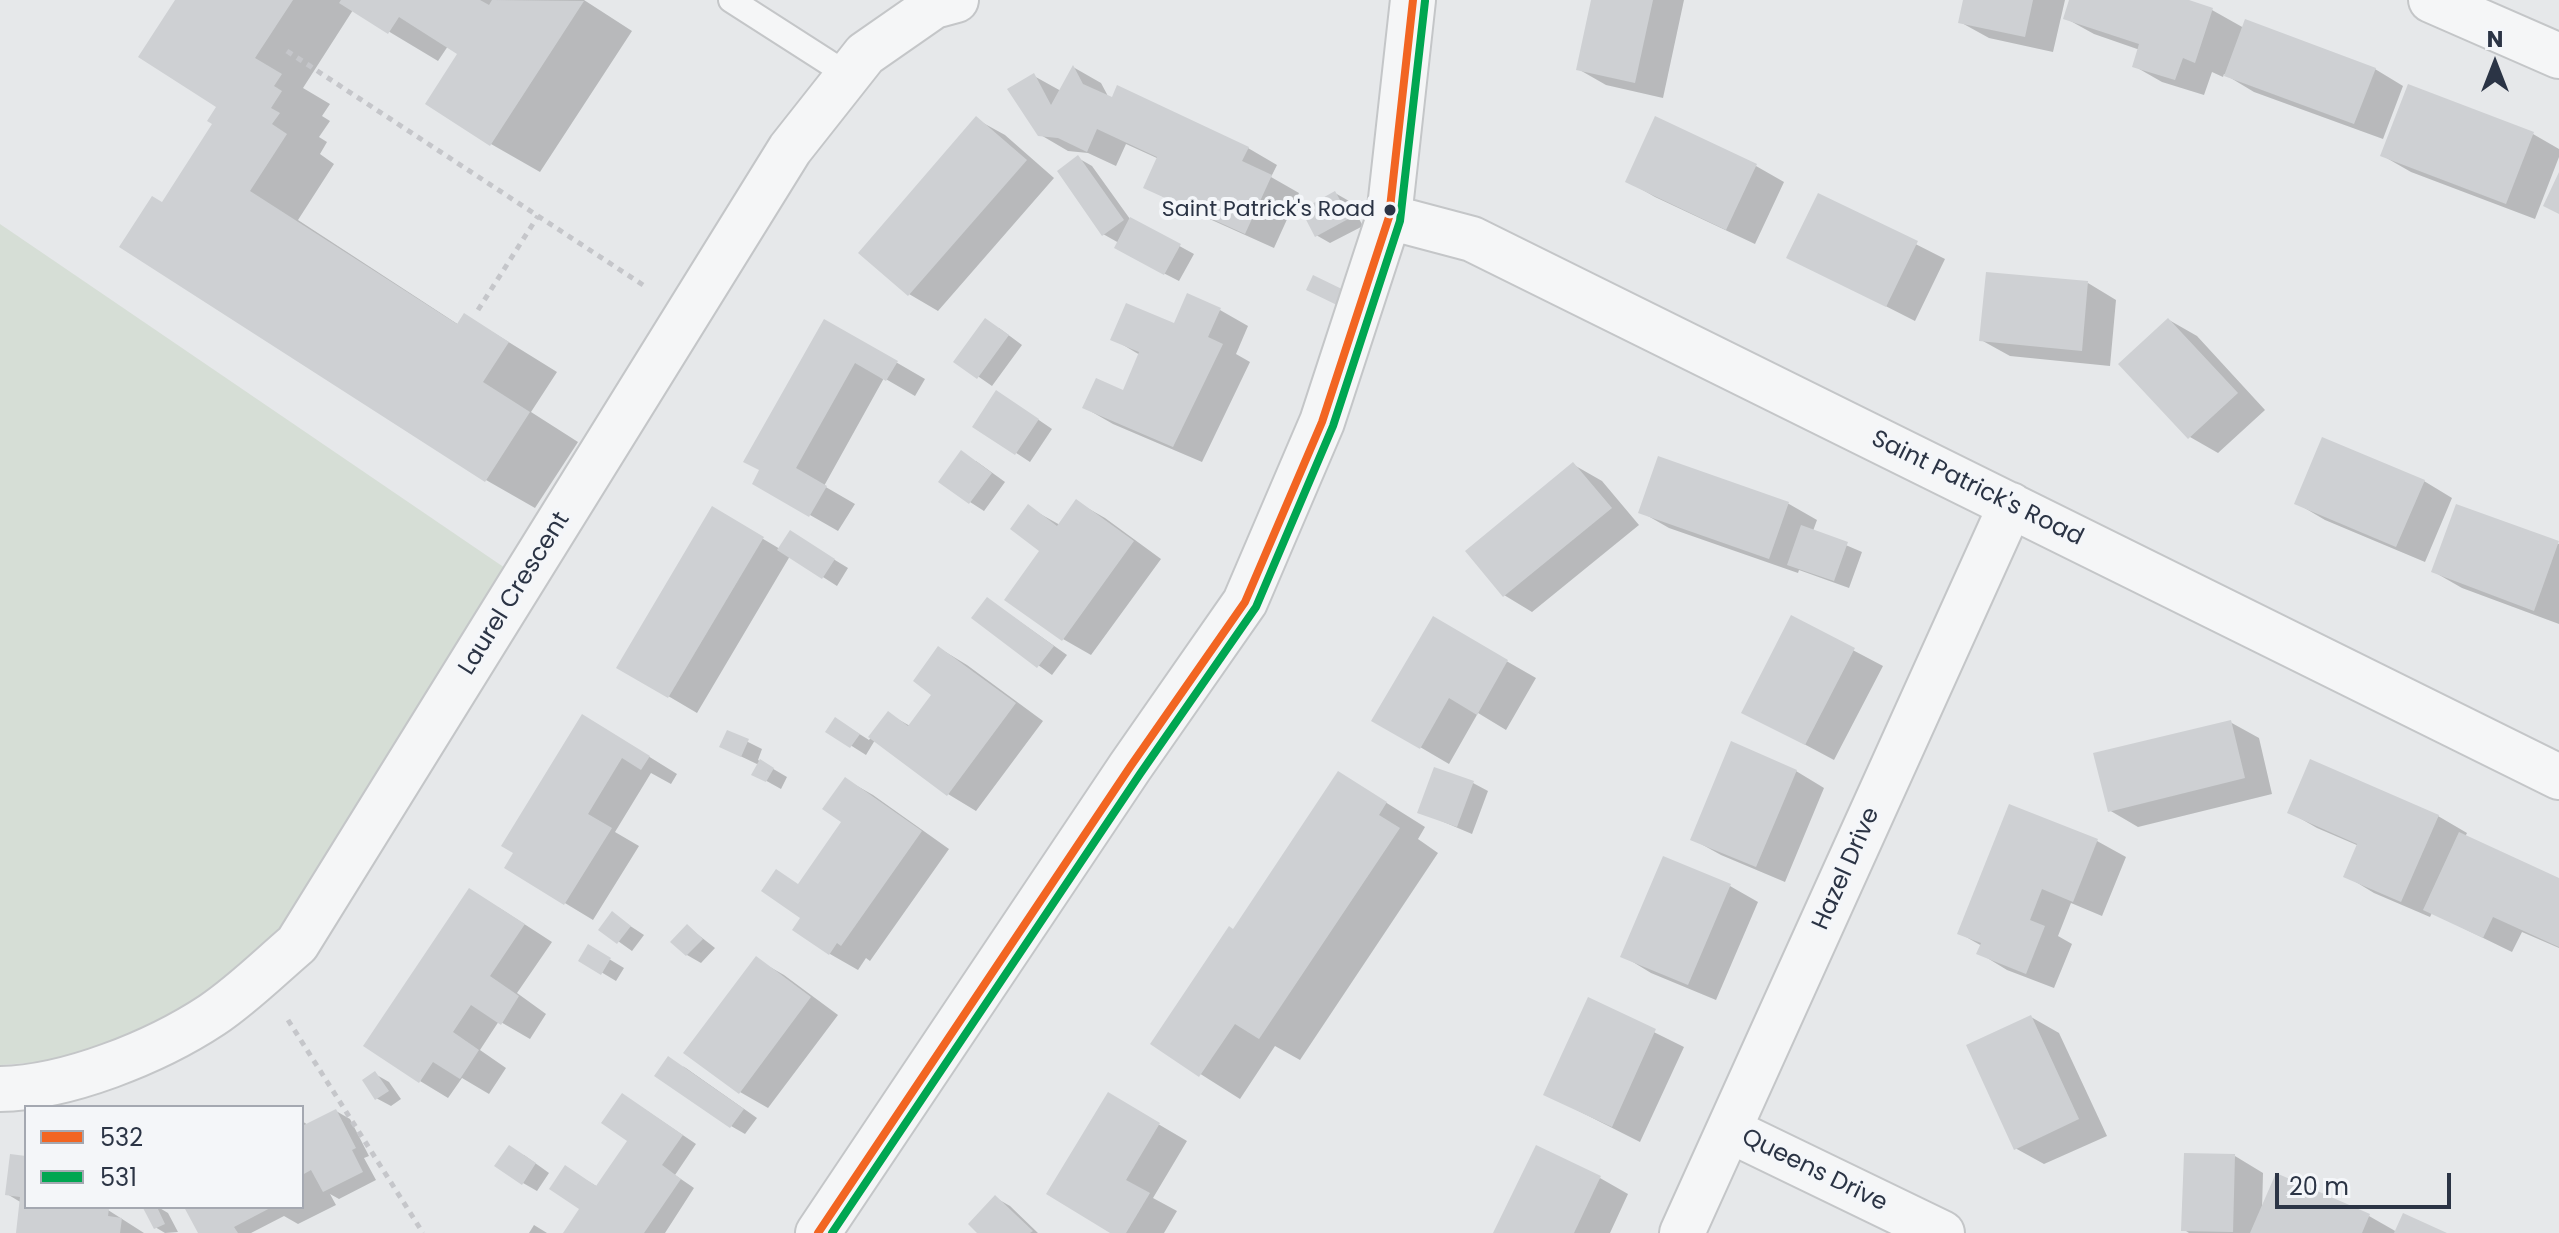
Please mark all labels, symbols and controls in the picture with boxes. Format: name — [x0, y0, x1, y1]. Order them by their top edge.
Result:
north arrow — [2455, 24, 2535, 104]
text: N — [2487, 24, 2503, 55]
place label: Saint Patrick's Road — [1162, 197, 1375, 223]
marker: Saint Patrick's Road — [1382, 202, 1398, 218]
street label: Saint Patrick's Road — [1866, 425, 2088, 553]
street label: Laurel Crescent — [453, 507, 577, 681]
street label: Hazel Drive — [1807, 803, 1887, 935]
legend — [24, 1105, 304, 1209]
text: 532 — [100, 1121, 143, 1154]
street label: Queens Drive — [1736, 1123, 1892, 1219]
scale bar — [2279, 1157, 2455, 1207]
text: 531 — [100, 1161, 137, 1194]
text: 20 m — [2289, 1170, 2349, 1203]

